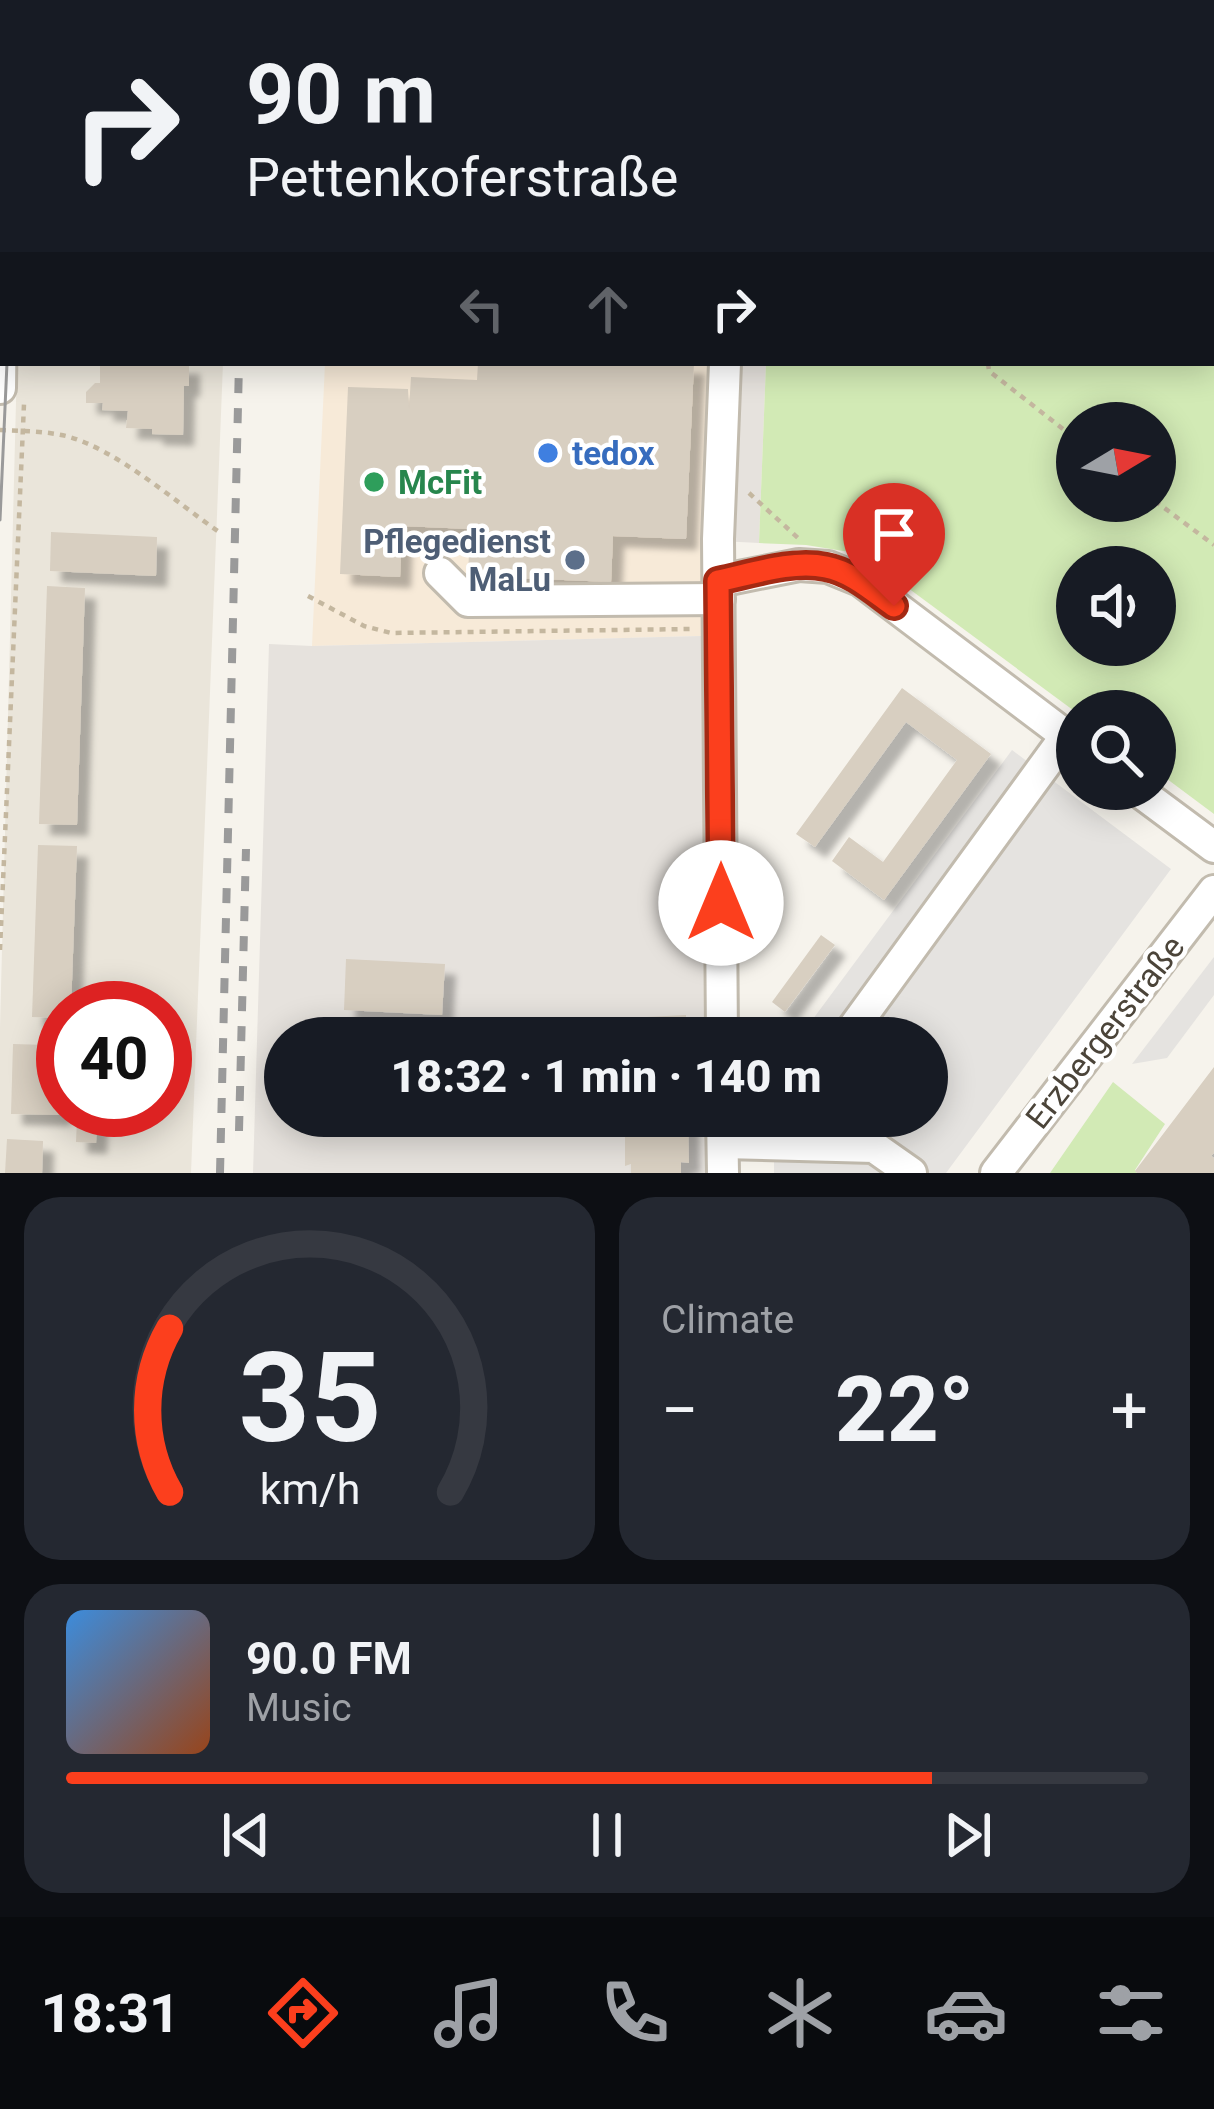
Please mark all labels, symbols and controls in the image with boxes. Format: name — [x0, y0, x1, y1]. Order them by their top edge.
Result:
text: 90 m — [246, 45, 436, 144]
icon: right — [48, 48, 204, 204]
text: Pettenkoferstraße — [246, 146, 678, 209]
icon: left — [449, 276, 515, 342]
icon: ahead — [575, 276, 641, 342]
icon: right — [701, 276, 767, 342]
north arrow — [1056, 402, 1176, 522]
map controls — [1056, 402, 1176, 810]
place label: tedox — [572, 434, 655, 473]
marker: tedox — [535, 440, 561, 466]
place label: McFit — [398, 463, 482, 502]
marker: McFit — [361, 469, 387, 495]
pin — [843, 483, 945, 606]
icon: arrive — [861, 501, 927, 567]
place label: Pflegedienst MaLu — [363, 522, 551, 599]
button: sound — [1056, 546, 1176, 666]
marker: Pflegedienst MaLu — [562, 547, 588, 573]
button: search — [1056, 690, 1176, 810]
position arrow — [658, 840, 784, 966]
street label: Erzbergerstraße — [1018, 928, 1192, 1136]
speed limit sign: 40 — [36, 981, 192, 1137]
text: 18:32 · 1 min · 140 m — [390, 1050, 822, 1103]
text: Climate — [661, 1297, 794, 1343]
text: 35 — [238, 1325, 381, 1471]
text: 22° — [835, 1358, 974, 1463]
text: − — [661, 1372, 699, 1449]
text: + — [1111, 1372, 1148, 1449]
text: km/h — [259, 1463, 360, 1513]
text: 90.0 FM — [246, 1632, 412, 1685]
text: Music — [246, 1685, 352, 1731]
icon: previous — [213, 1802, 279, 1868]
icon: pause — [574, 1802, 640, 1868]
icon: next — [935, 1802, 1001, 1868]
icon: directions — [261, 1971, 345, 2055]
icon: music — [427, 1971, 511, 2055]
icon: phone — [593, 1971, 677, 2055]
icon: climate — [758, 1971, 842, 2055]
icon: car — [924, 1971, 1008, 2055]
icon: filters — [1089, 1971, 1173, 2055]
text: 18:31 — [41, 1982, 180, 2045]

